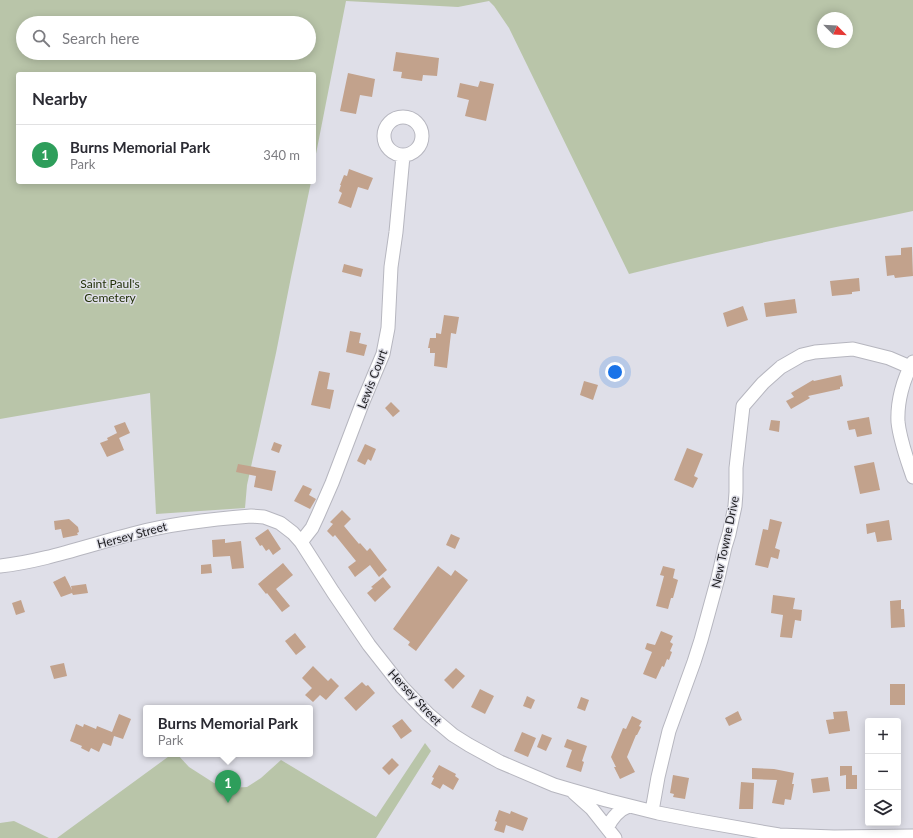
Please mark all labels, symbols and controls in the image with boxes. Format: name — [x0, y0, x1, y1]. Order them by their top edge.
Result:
north arrow — [817, 12, 853, 48]
search box — [16, 16, 316, 60]
icon: search — [30, 27, 52, 49]
text: Search here — [62, 29, 139, 47]
text: Nearby — [32, 88, 87, 109]
text: Burns Memorial Park — [70, 138, 210, 156]
text: 1 — [41, 147, 49, 163]
text: 340 m — [263, 147, 300, 163]
text: Park — [70, 156, 95, 172]
park label: Saint Paul's Cemetery — [80, 276, 140, 305]
street label: Lewis Court — [354, 346, 390, 411]
your location — [605, 362, 625, 382]
street label: New Towne Drive — [708, 495, 742, 589]
street label: Hersey Street — [95, 518, 169, 552]
street label: Hersey Street — [385, 666, 445, 729]
popup — [143, 705, 313, 757]
text: Burns Memorial Park — [158, 714, 298, 732]
map controls — [865, 718, 901, 826]
button: + — [865, 718, 901, 754]
text: Park — [158, 732, 183, 748]
button: − — [865, 754, 901, 790]
pin: 1 — [215, 770, 241, 803]
button: layers — [865, 790, 901, 826]

